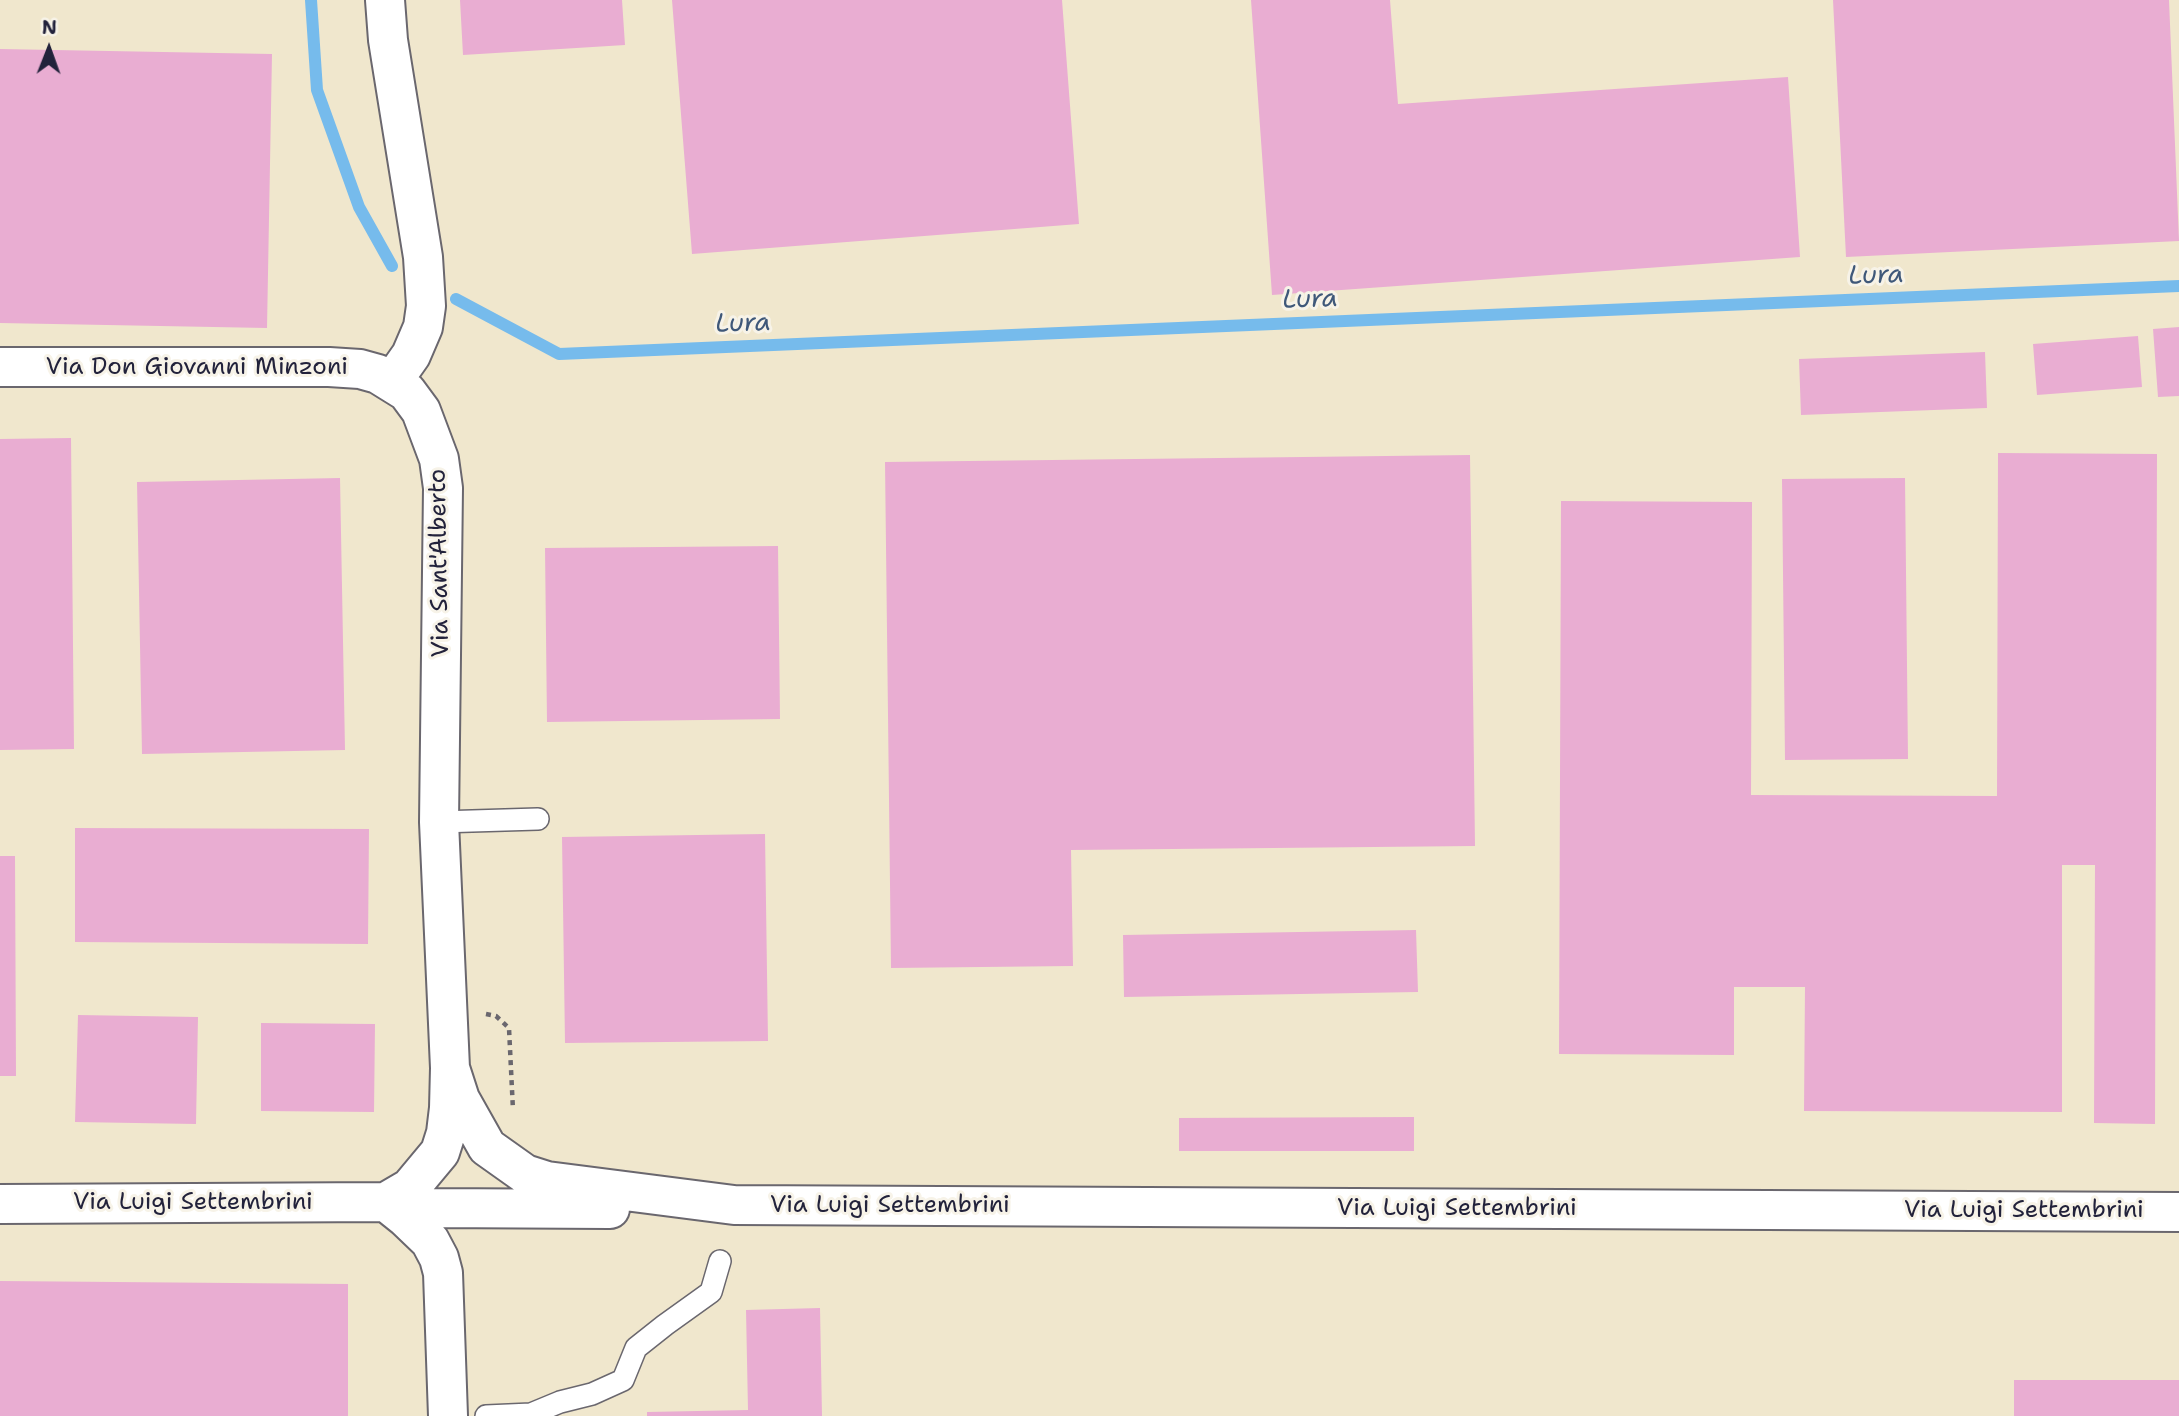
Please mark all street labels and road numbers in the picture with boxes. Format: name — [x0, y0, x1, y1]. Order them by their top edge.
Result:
street label: Via Don Giovanni Minzoni — [46, 354, 348, 382]
street label: Via Sant'Alberto — [424, 468, 456, 658]
street label: Via Luigi Settembrini — [73, 1189, 313, 1217]
street label: Via Luigi Settembrini — [770, 1192, 1010, 1220]
street label: Via Luigi Settembrini — [1337, 1195, 1577, 1223]
street label: Via Luigi Settembrini — [1904, 1197, 2144, 1225]

